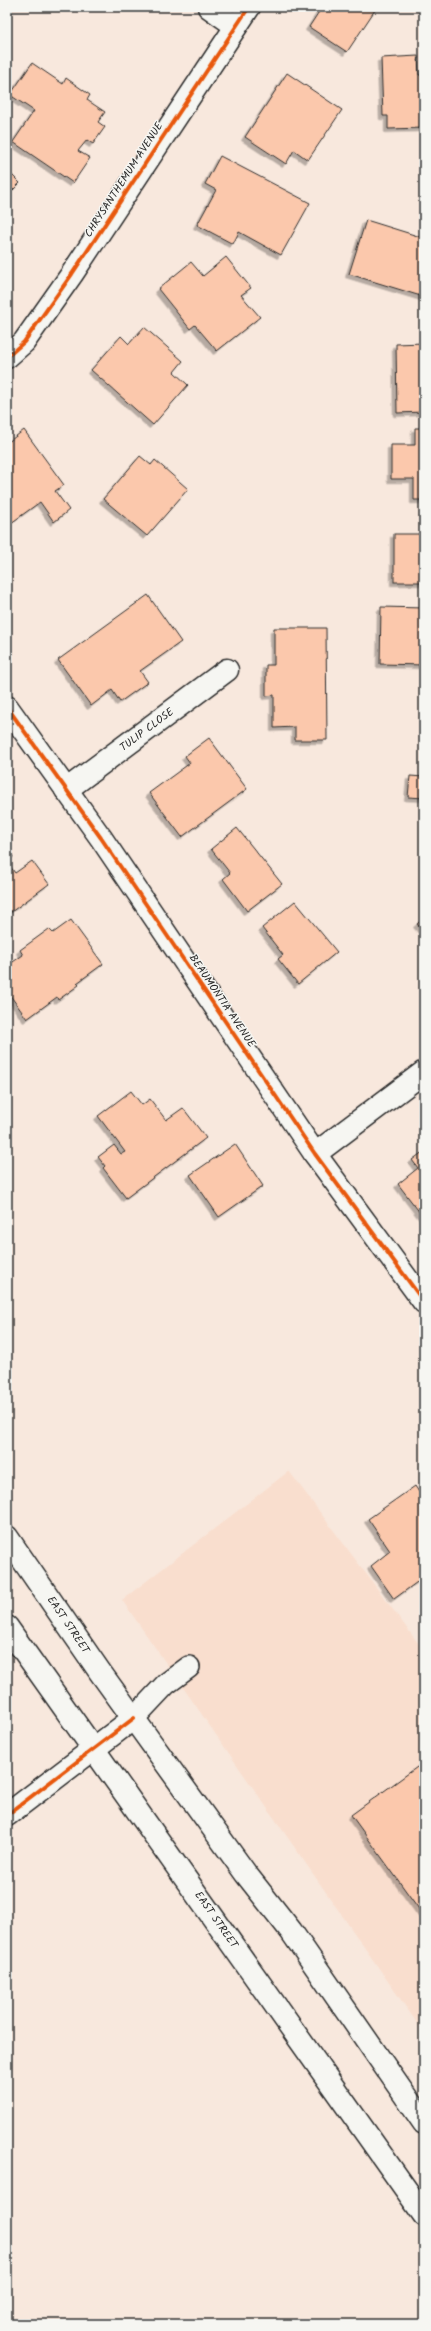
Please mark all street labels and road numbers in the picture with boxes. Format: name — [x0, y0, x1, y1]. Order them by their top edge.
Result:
street label: CHRYSANTHEMUM AVENUE — [80, 118, 168, 241]
street label: TULIP CLOSE — [116, 703, 178, 756]
street label: BEAUMONTIA AVENUE — [184, 951, 260, 1052]
street label: EAST STREET — [42, 1593, 95, 1658]
street label: EAST STREET — [190, 1888, 243, 1953]

